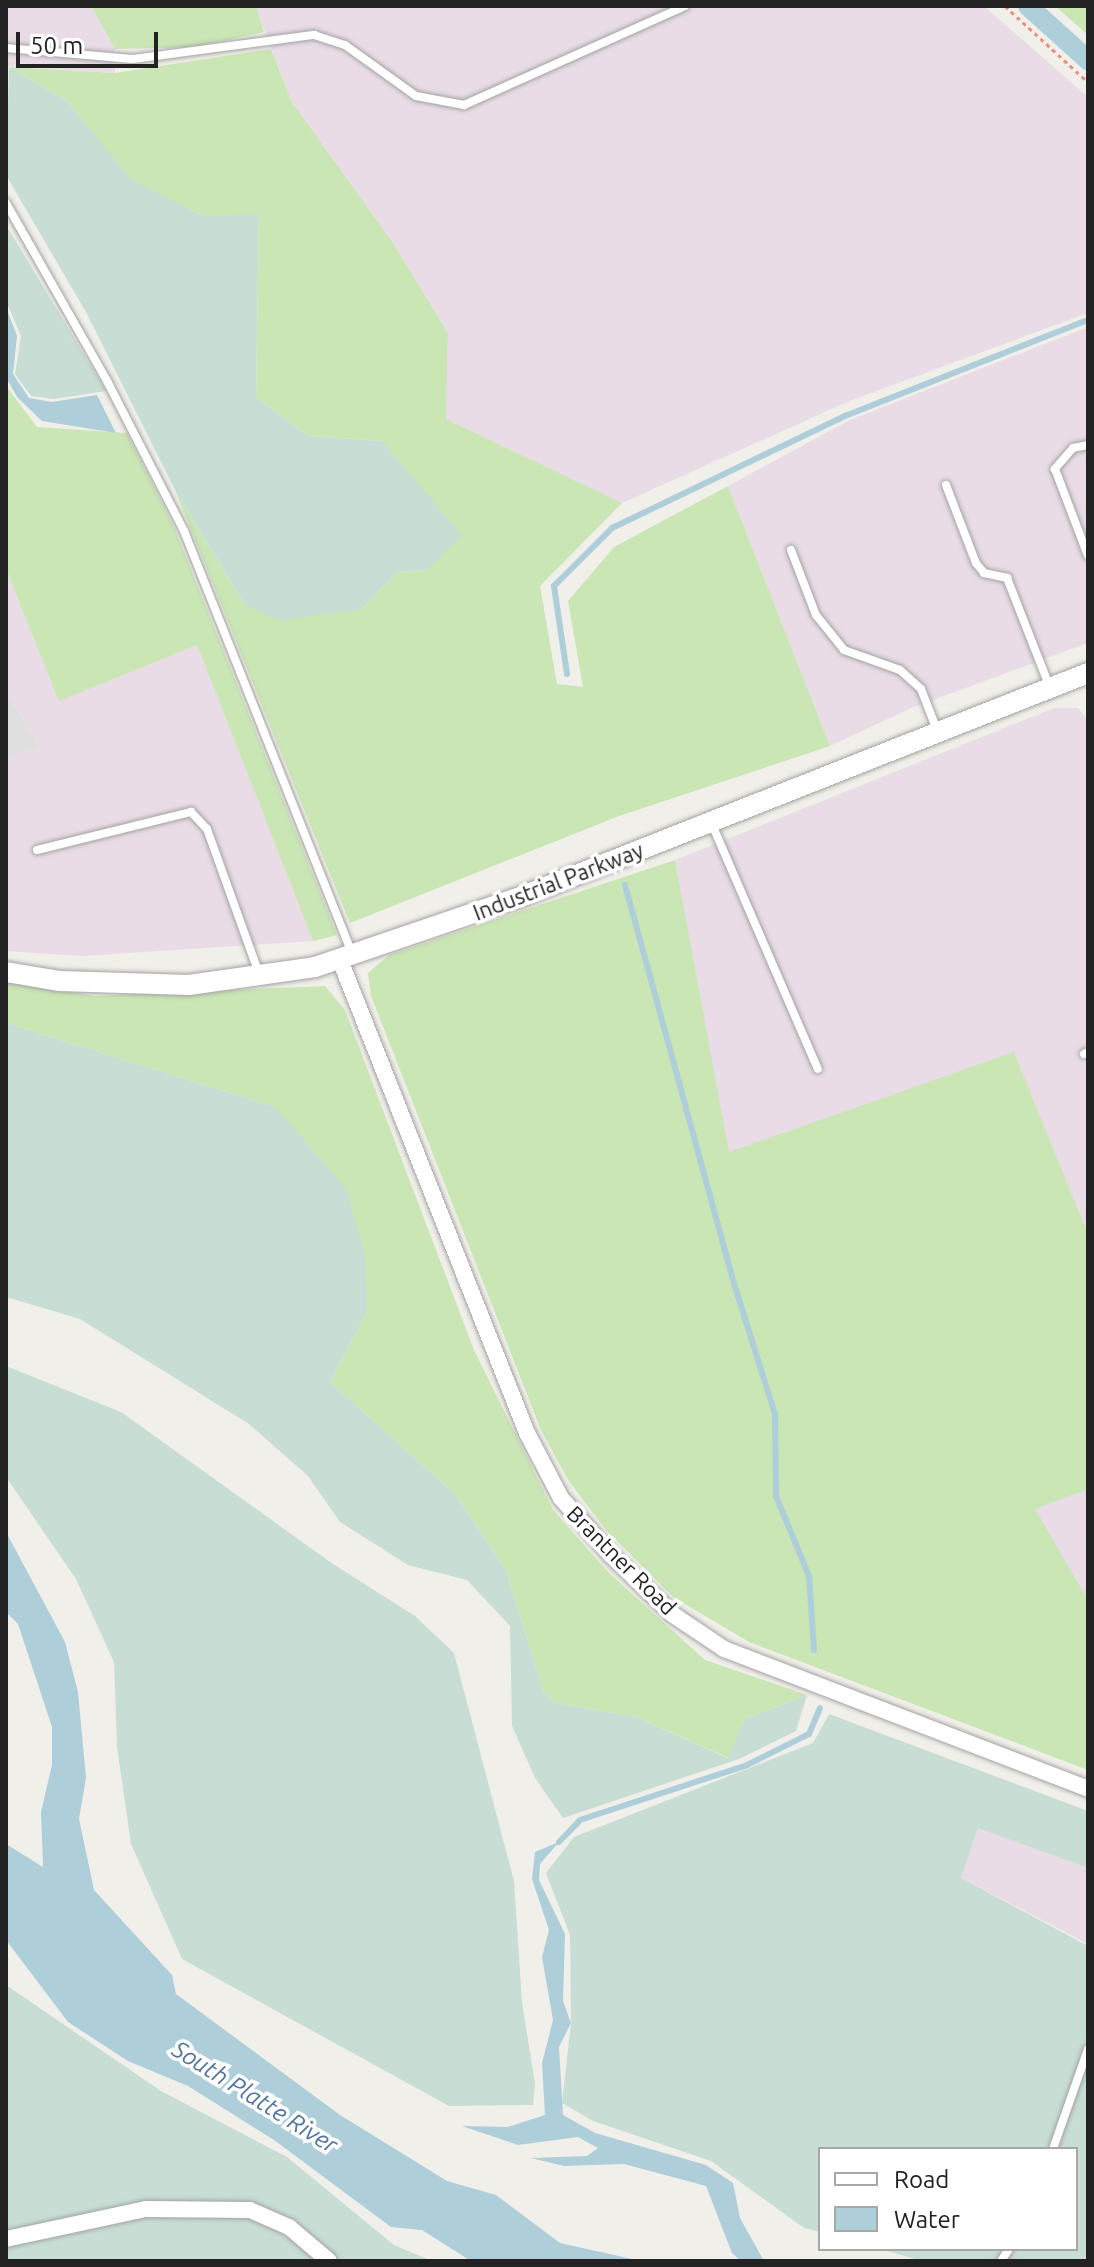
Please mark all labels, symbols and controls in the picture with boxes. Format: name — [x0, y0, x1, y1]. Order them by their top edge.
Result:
scale bar — [20, 16, 162, 66]
text: 50 m — [30, 32, 83, 59]
street label: Industrial Parkway — [469, 836, 647, 926]
street label: Brantner Road — [562, 1500, 682, 1620]
water label: South Platte River — [167, 2035, 343, 2159]
legend — [818, 2147, 1078, 2251]
text: Road — [894, 2166, 949, 2193]
text: Water — [894, 2206, 960, 2233]

